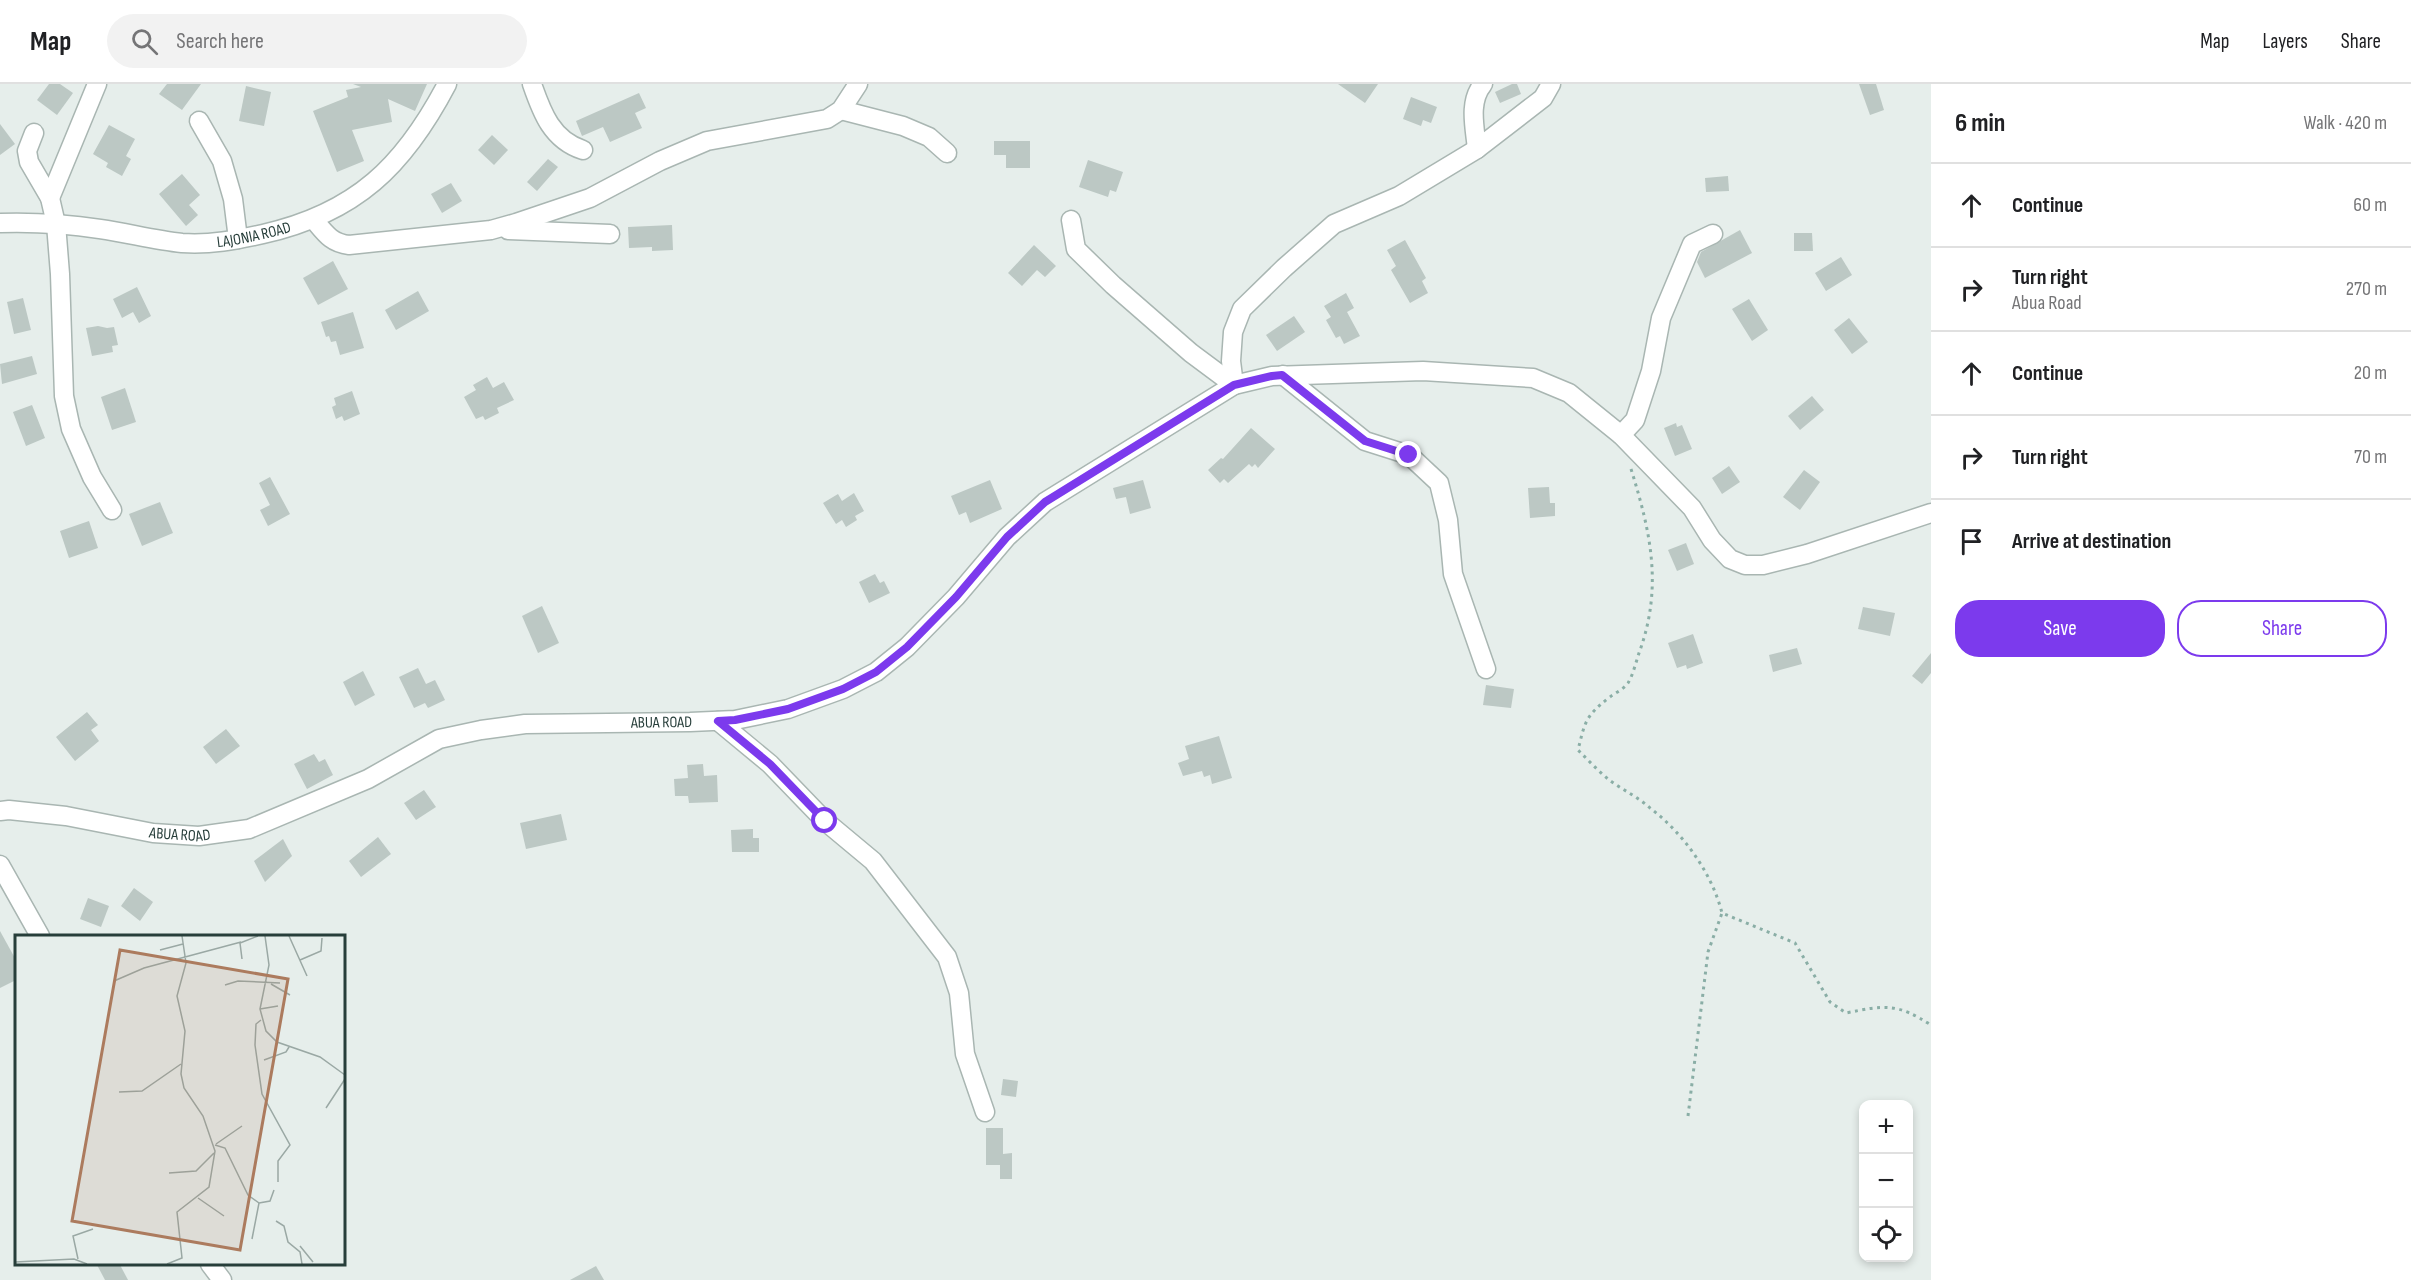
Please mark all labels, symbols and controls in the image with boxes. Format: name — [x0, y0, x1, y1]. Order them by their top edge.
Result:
search box — [107, 14, 527, 68]
text: Map — [30, 25, 71, 58]
icon: search — [128, 25, 161, 58]
text: Search here — [176, 28, 264, 55]
text: Map — [2200, 29, 2229, 54]
text: Layers — [2262, 29, 2308, 54]
text: Share — [2341, 29, 2381, 54]
text: 6 min — [1955, 108, 2005, 139]
text: Walk · 420 m — [2303, 111, 2387, 135]
icon: ahead — [1955, 189, 1988, 222]
text: Continue — [2012, 192, 2083, 219]
text: 60 m — [2353, 193, 2387, 217]
street label: LAJONIA ROAD — [216, 218, 293, 252]
text: Turn right — [2012, 264, 2088, 291]
icon: right — [1955, 273, 1988, 306]
text: 270 m — [2346, 277, 2387, 301]
text: Abua Road — [2012, 291, 2082, 315]
icon: ahead — [1955, 357, 1988, 390]
text: Continue — [2012, 360, 2083, 387]
text: 20 m — [2354, 361, 2387, 385]
route end — [1395, 441, 1421, 467]
icon: right — [1955, 441, 1988, 474]
text: Turn right — [2012, 444, 2088, 471]
text: 70 m — [2354, 445, 2387, 469]
icon: arrive — [1955, 525, 1988, 558]
text: Arrive at destination — [2012, 528, 2171, 555]
button: Save — [1955, 600, 2165, 657]
button: Share — [2177, 600, 2387, 657]
street label: ABUA ROAD — [630, 712, 692, 732]
route start — [811, 807, 837, 833]
street label: ABUA ROAD — [147, 823, 212, 846]
inset map — [15, 935, 345, 1265]
map controls — [1859, 1100, 1913, 1262]
button: + — [1859, 1100, 1913, 1154]
button: − — [1859, 1154, 1913, 1208]
button: locate — [1859, 1208, 1913, 1262]

